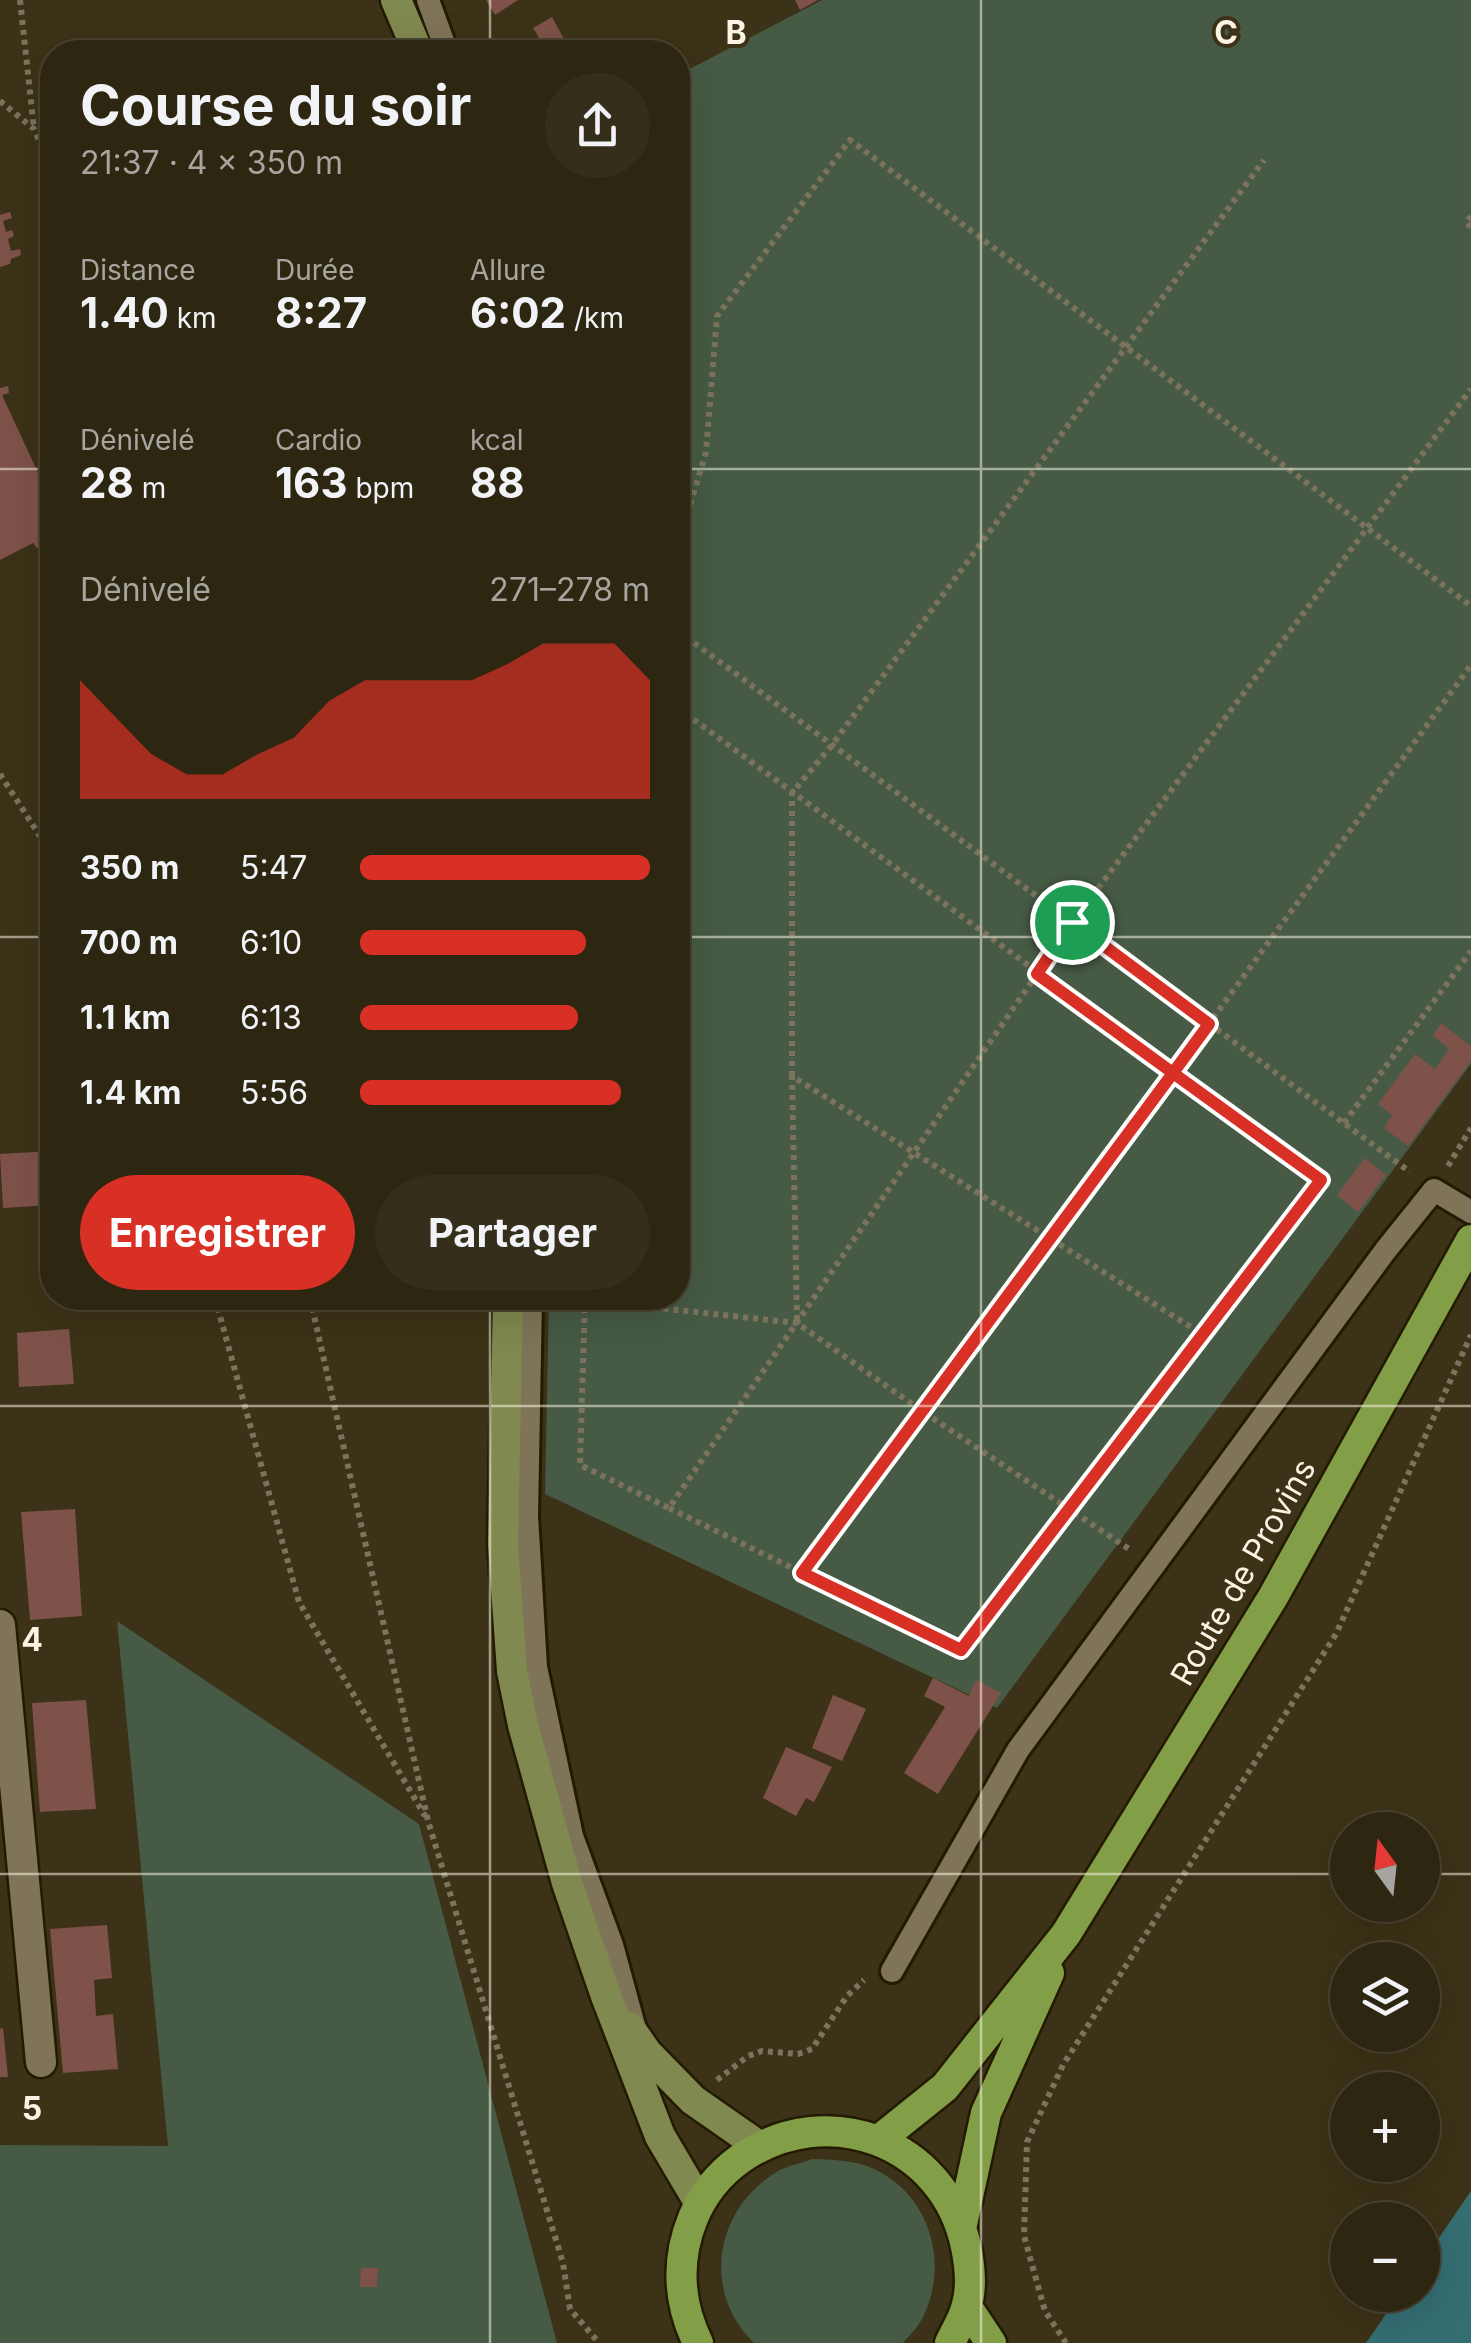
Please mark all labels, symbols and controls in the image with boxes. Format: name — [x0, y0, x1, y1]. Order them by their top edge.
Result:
text: B — [725, 13, 747, 52]
text: C — [1214, 13, 1238, 52]
text: Course du soir — [80, 72, 471, 138]
button: share — [545, 73, 650, 178]
text: 21:37 · 4 × 350 m — [80, 143, 343, 182]
text: Distance — [80, 253, 196, 287]
text: Durée — [275, 253, 355, 287]
text: Allure — [470, 253, 546, 287]
text: 1.40 — [80, 287, 169, 338]
text: 8:27 — [275, 287, 367, 338]
text: 6:02 — [470, 287, 566, 338]
text: km — [169, 301, 217, 335]
text: /km — [566, 301, 624, 335]
text: Dénivelé — [80, 423, 194, 457]
text: Cardio — [275, 423, 362, 457]
text: kcal — [470, 423, 524, 457]
text: 28 — [80, 457, 134, 508]
text: 163 — [275, 457, 348, 508]
text: 88 — [470, 457, 525, 508]
text: m — [134, 471, 166, 505]
text: bpm — [348, 471, 414, 505]
text: Dénivelé — [80, 570, 211, 609]
text: 271–278 m — [489, 570, 650, 609]
text: 350 m — [80, 848, 179, 887]
text: 5:47 — [240, 848, 307, 887]
pin — [1030, 880, 1115, 965]
icon: arrive — [1045, 895, 1100, 950]
text: 700 m — [80, 923, 178, 962]
text: 6:10 — [240, 923, 302, 962]
text: 1.1 km — [80, 998, 171, 1037]
text: 6:13 — [240, 998, 302, 1037]
text: 1.4 km — [80, 1073, 181, 1112]
text: 5:56 — [240, 1073, 308, 1112]
button: Enregistrer — [80, 1175, 355, 1290]
button: Partager — [375, 1175, 650, 1290]
street label: Route de Provins — [1162, 1452, 1324, 1692]
text: 4 — [21, 1620, 43, 1659]
north arrow — [1330, 1812, 1440, 1922]
map controls — [1330, 1812, 1440, 2312]
button: layers — [1330, 1942, 1440, 2052]
button: + — [1330, 2072, 1440, 2182]
text: 5 — [22, 2089, 42, 2128]
button: − — [1330, 2202, 1440, 2312]

